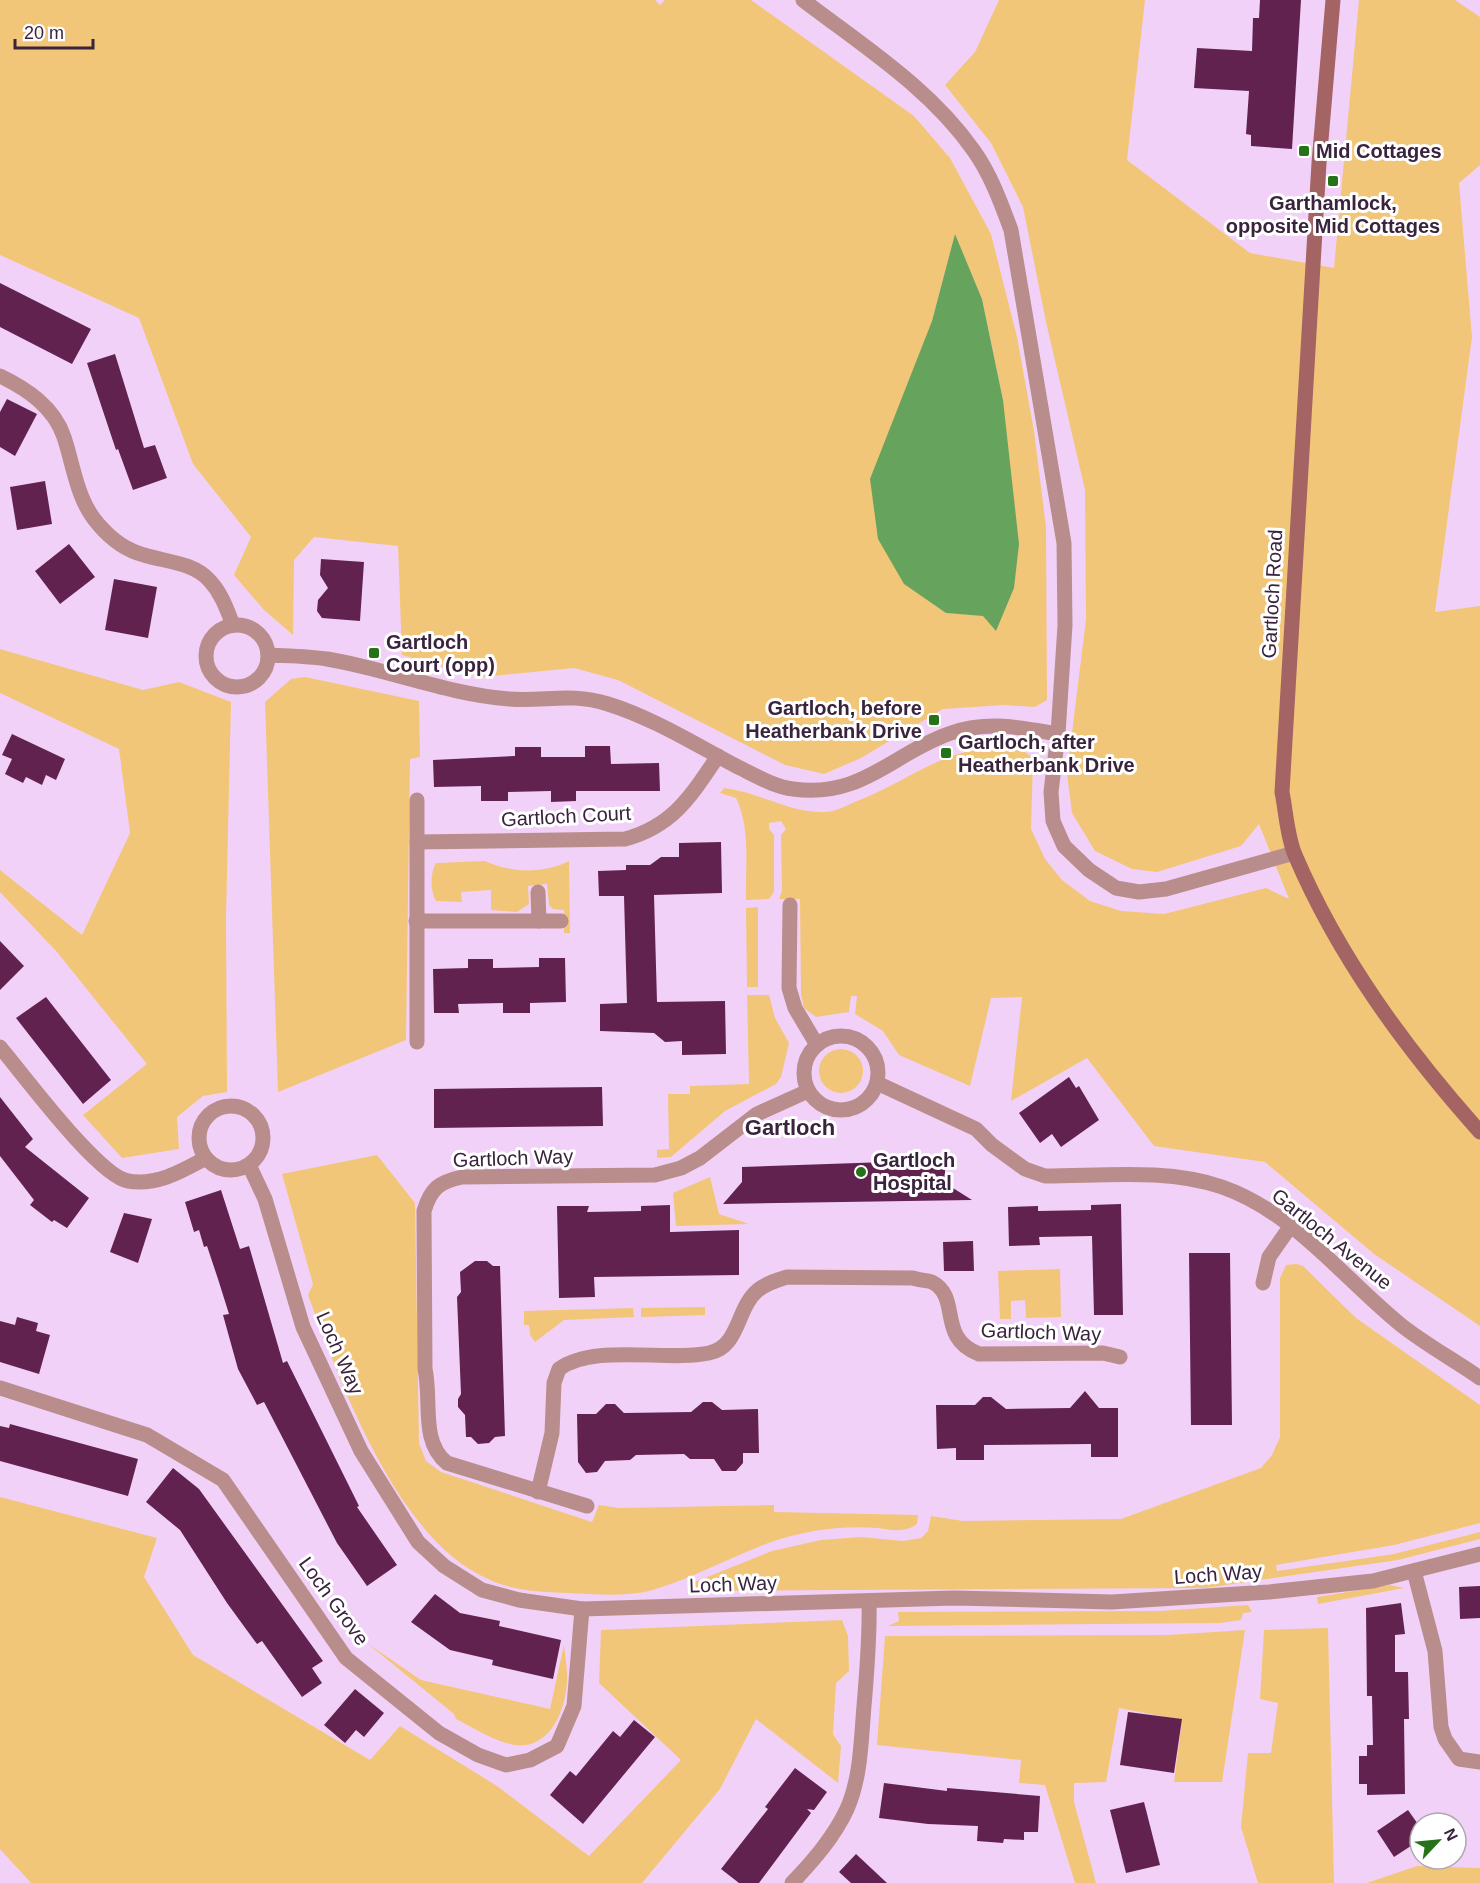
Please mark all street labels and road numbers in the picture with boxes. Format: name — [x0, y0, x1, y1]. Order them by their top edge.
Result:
street label: Gartloch Road — [1258, 529, 1286, 659]
street label: Gartloch Court — [500, 802, 632, 830]
street label: Gartloch Way — [452, 1145, 574, 1171]
street label: Gartloch Avenue — [1268, 1184, 1396, 1294]
street label: Loch Way — [312, 1308, 368, 1398]
street label: Gartloch Way — [980, 1319, 1102, 1345]
street label: Loch Grove — [295, 1553, 373, 1649]
street label: Loch Way — [1173, 1560, 1263, 1588]
street label: Loch Way — [689, 1571, 777, 1597]

